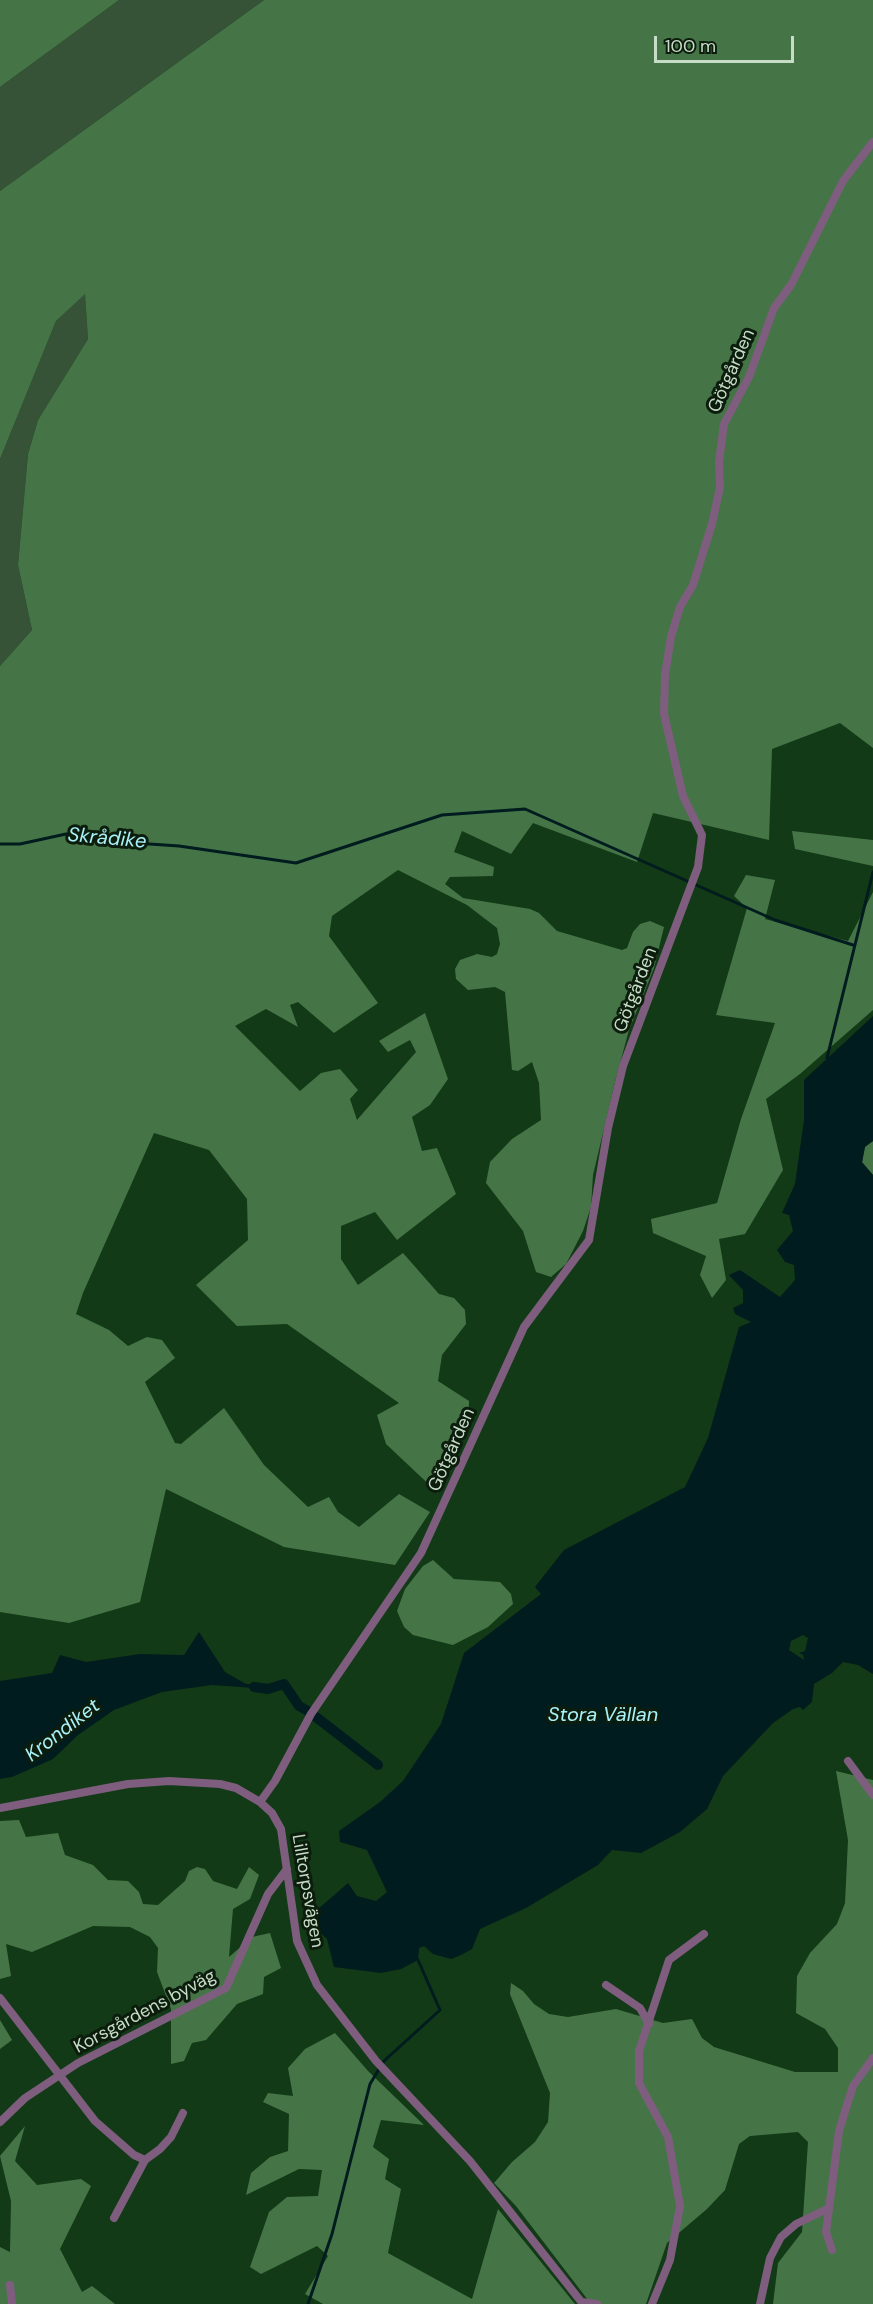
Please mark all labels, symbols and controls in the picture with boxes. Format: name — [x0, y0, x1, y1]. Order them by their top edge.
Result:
scale bar — [657, 24, 796, 62]
text: 100 m — [665, 34, 716, 58]
street label: Götgården — [704, 326, 760, 416]
water label: Skrådike — [67, 824, 147, 854]
street label: Götgården — [610, 945, 662, 1035]
street label: Götgården — [424, 1405, 480, 1495]
water label: Krondiket — [21, 1694, 105, 1768]
water label: Stora Vällan — [548, 1704, 658, 1728]
street label: Lilltorpsvägen — [286, 1833, 328, 1949]
street label: Korsgårdens byväg — [70, 1965, 220, 2059]

